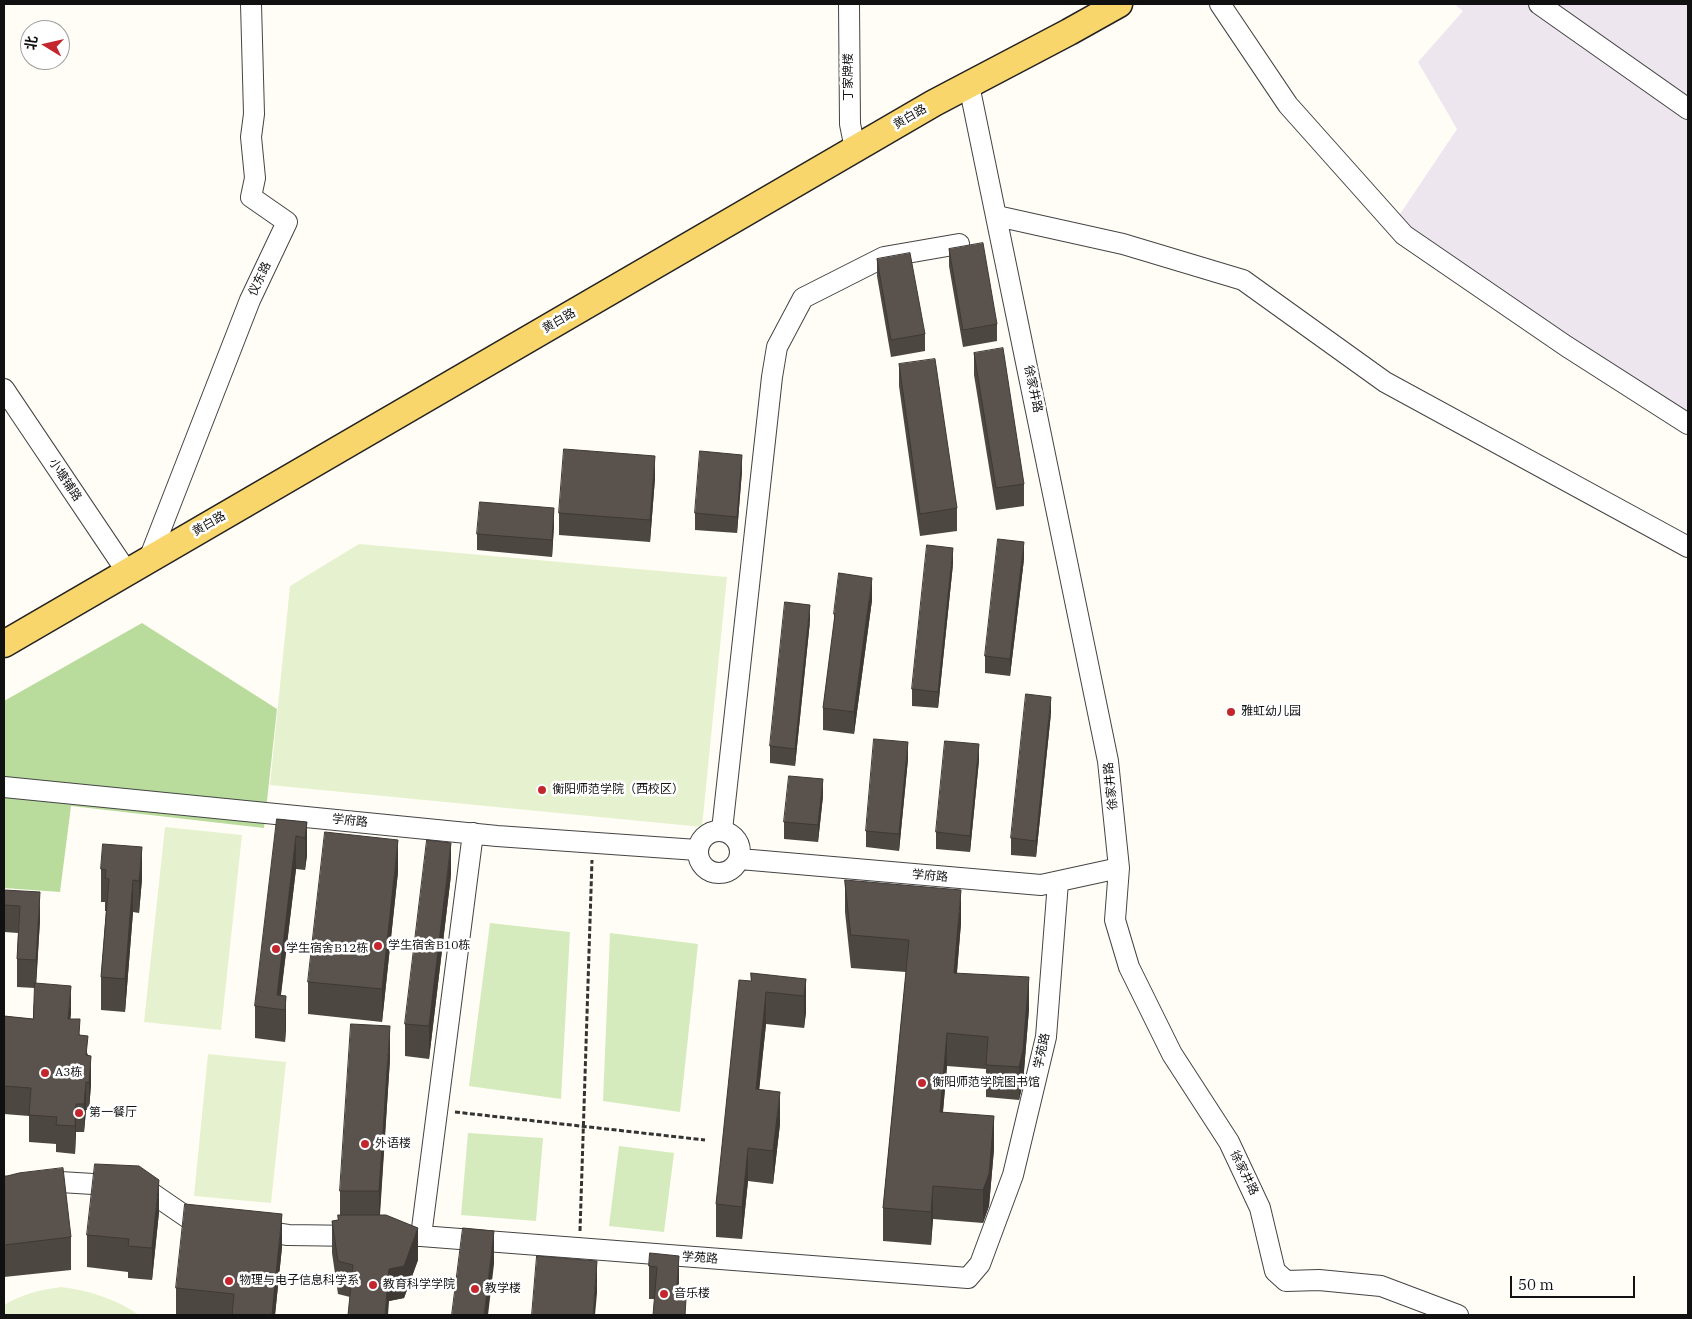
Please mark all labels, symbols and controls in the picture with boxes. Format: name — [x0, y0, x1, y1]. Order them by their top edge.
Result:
north arrow — [20, 20, 70, 70]
text: 北 — [21, 34, 41, 51]
street label: 丁家牌楼 — [842, 53, 856, 101]
street label: 黄白路 — [891, 102, 929, 132]
street label: 仪东路 — [246, 260, 274, 298]
street label: 黄白路 — [540, 306, 578, 336]
street label: 徐家井路 — [1021, 364, 1045, 414]
street label: 小塘铺路 — [46, 456, 84, 504]
street label: 黄白路 — [190, 509, 228, 539]
place label: 雅虹幼儿园 — [1241, 705, 1301, 719]
marker: 雅虹幼儿园 — [1225, 706, 1237, 718]
street label: 徐家井路 — [1101, 761, 1121, 811]
place label: 衡阳师范学院（西校区） — [552, 783, 684, 797]
marker: 衡阳师范学院（西校区） — [536, 784, 548, 796]
street label: 学府路 — [331, 812, 369, 830]
street label: 学府路 — [911, 867, 949, 885]
place label: 学生宿舍B10栋 — [388, 939, 470, 953]
marker: 学生宿舍B10栋 — [372, 940, 384, 952]
place label: 学生宿舍B12栋 — [286, 942, 368, 956]
marker: 学生宿舍B12栋 — [270, 943, 282, 955]
street label: 学苑路 — [1031, 1032, 1053, 1070]
place label: A3栋 — [55, 1066, 82, 1080]
marker: A3栋 — [39, 1067, 51, 1079]
place label: 衡阳师范学院图书馆 — [932, 1076, 1040, 1090]
marker: 衡阳师范学院图书馆 — [916, 1077, 928, 1089]
place label: 第一餐厅 — [89, 1106, 137, 1120]
marker: 第一餐厅 — [73, 1107, 85, 1119]
place label: 外语楼 — [375, 1137, 411, 1151]
marker: 外语楼 — [359, 1138, 371, 1150]
street label: 徐家井路 — [1227, 1148, 1261, 1198]
street label: 学苑路 — [682, 1250, 718, 1266]
scale bar — [1512, 1266, 1637, 1298]
place label: 物理与电子信息科学系 — [239, 1274, 359, 1288]
marker: 物理与电子信息科学系 — [223, 1275, 235, 1287]
text: 50 m — [1518, 1275, 1554, 1294]
place label: 教育科学学院 — [383, 1278, 455, 1292]
marker: 教育科学学院 — [367, 1279, 379, 1291]
place label: 教学楼 — [485, 1282, 521, 1296]
marker: 教学楼 — [469, 1283, 481, 1295]
place label: 音乐楼 — [674, 1287, 710, 1301]
marker: 音乐楼 — [658, 1288, 670, 1300]

